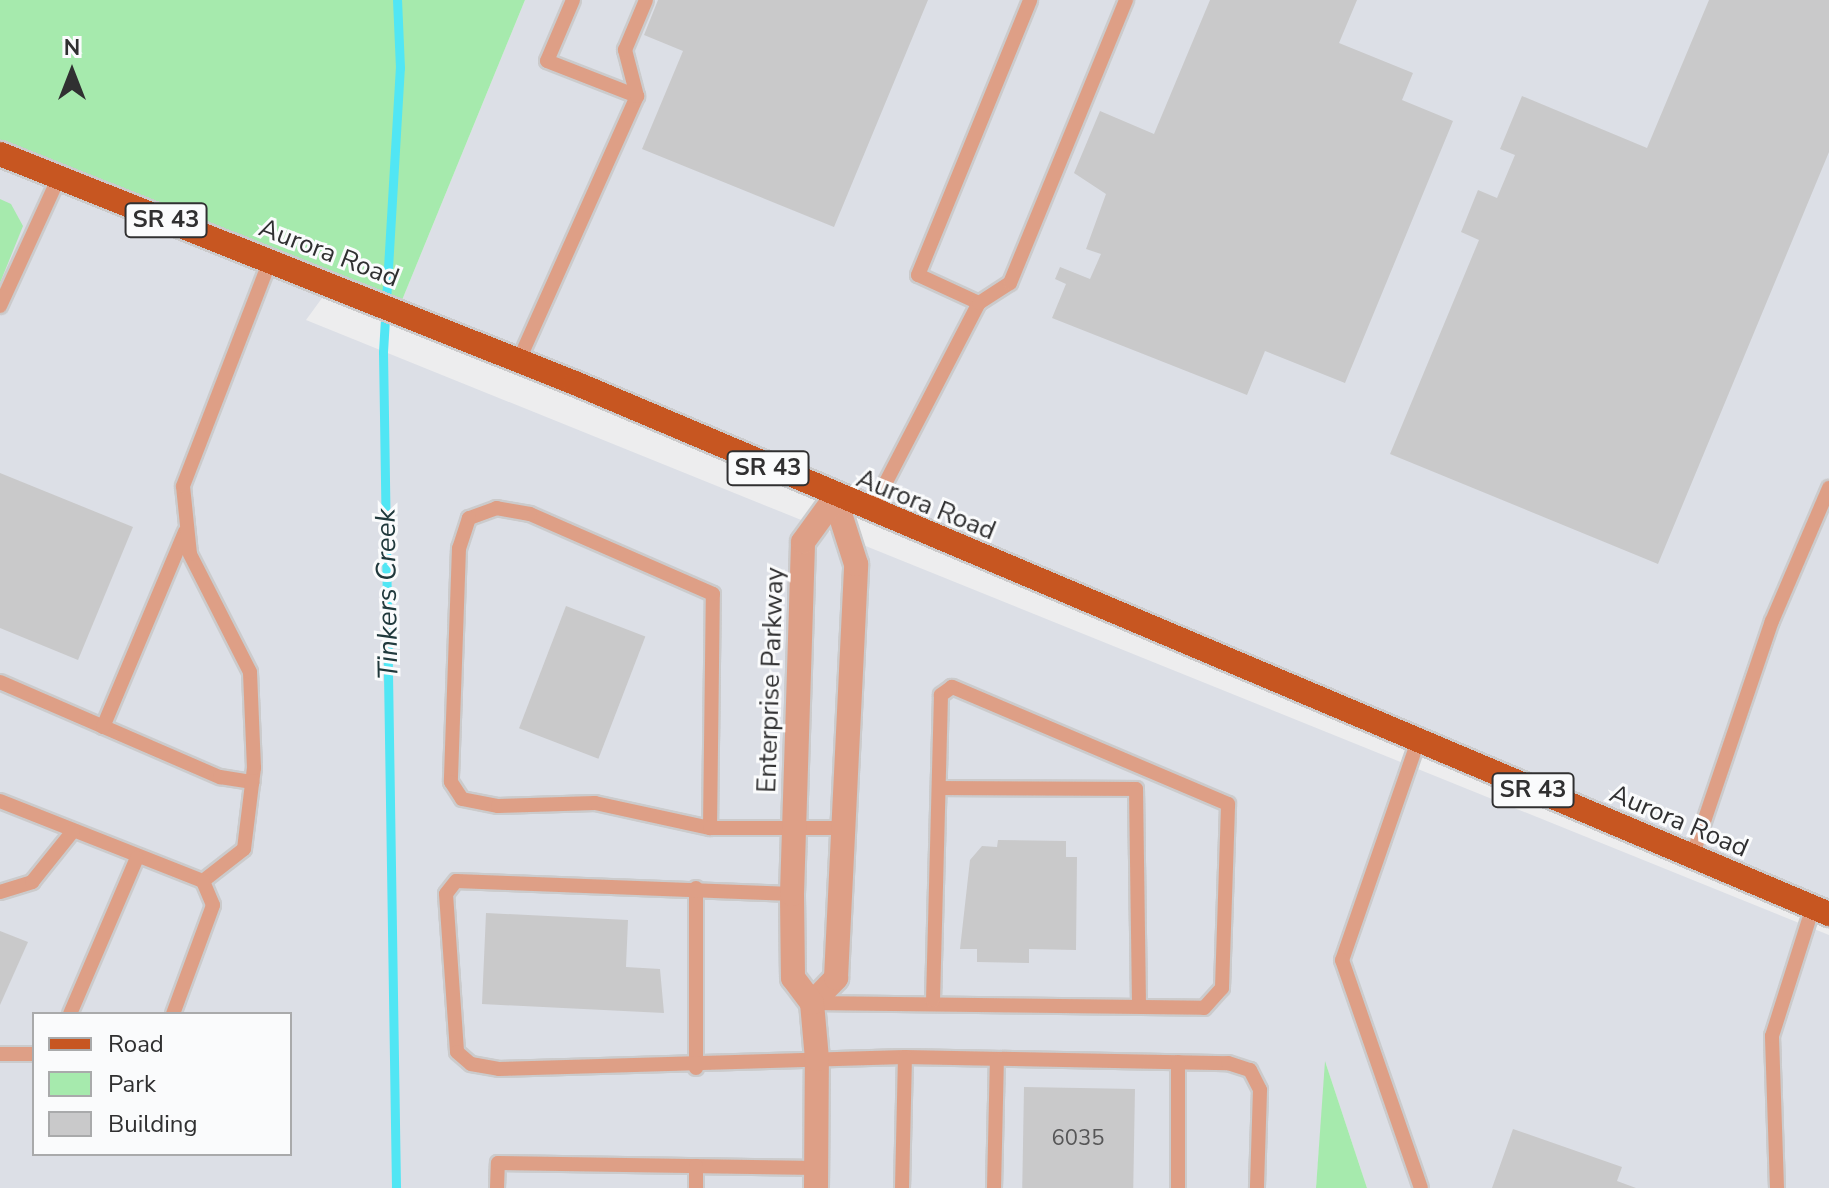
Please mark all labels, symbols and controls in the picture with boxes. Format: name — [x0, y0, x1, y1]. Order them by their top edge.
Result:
north arrow — [32, 32, 112, 112]
text: N — [64, 33, 80, 63]
road number: SR 43 — [124, 200, 208, 240]
street label: Aurora Road — [255, 212, 403, 294]
road number: SR 43 — [726, 448, 810, 488]
street label: Aurora Road — [852, 463, 1000, 547]
water label: Tinkers Creek — [369, 508, 405, 680]
street label: Enterprise Parkway — [751, 567, 791, 793]
road number: SR 43 — [1491, 770, 1575, 810]
street label: Aurora Road — [1605, 778, 1753, 864]
legend — [32, 1012, 292, 1156]
text: Road — [108, 1028, 164, 1060]
text: Park — [108, 1068, 156, 1100]
text: Building — [108, 1108, 198, 1140]
house number: 6035 — [1052, 1126, 1104, 1152]

